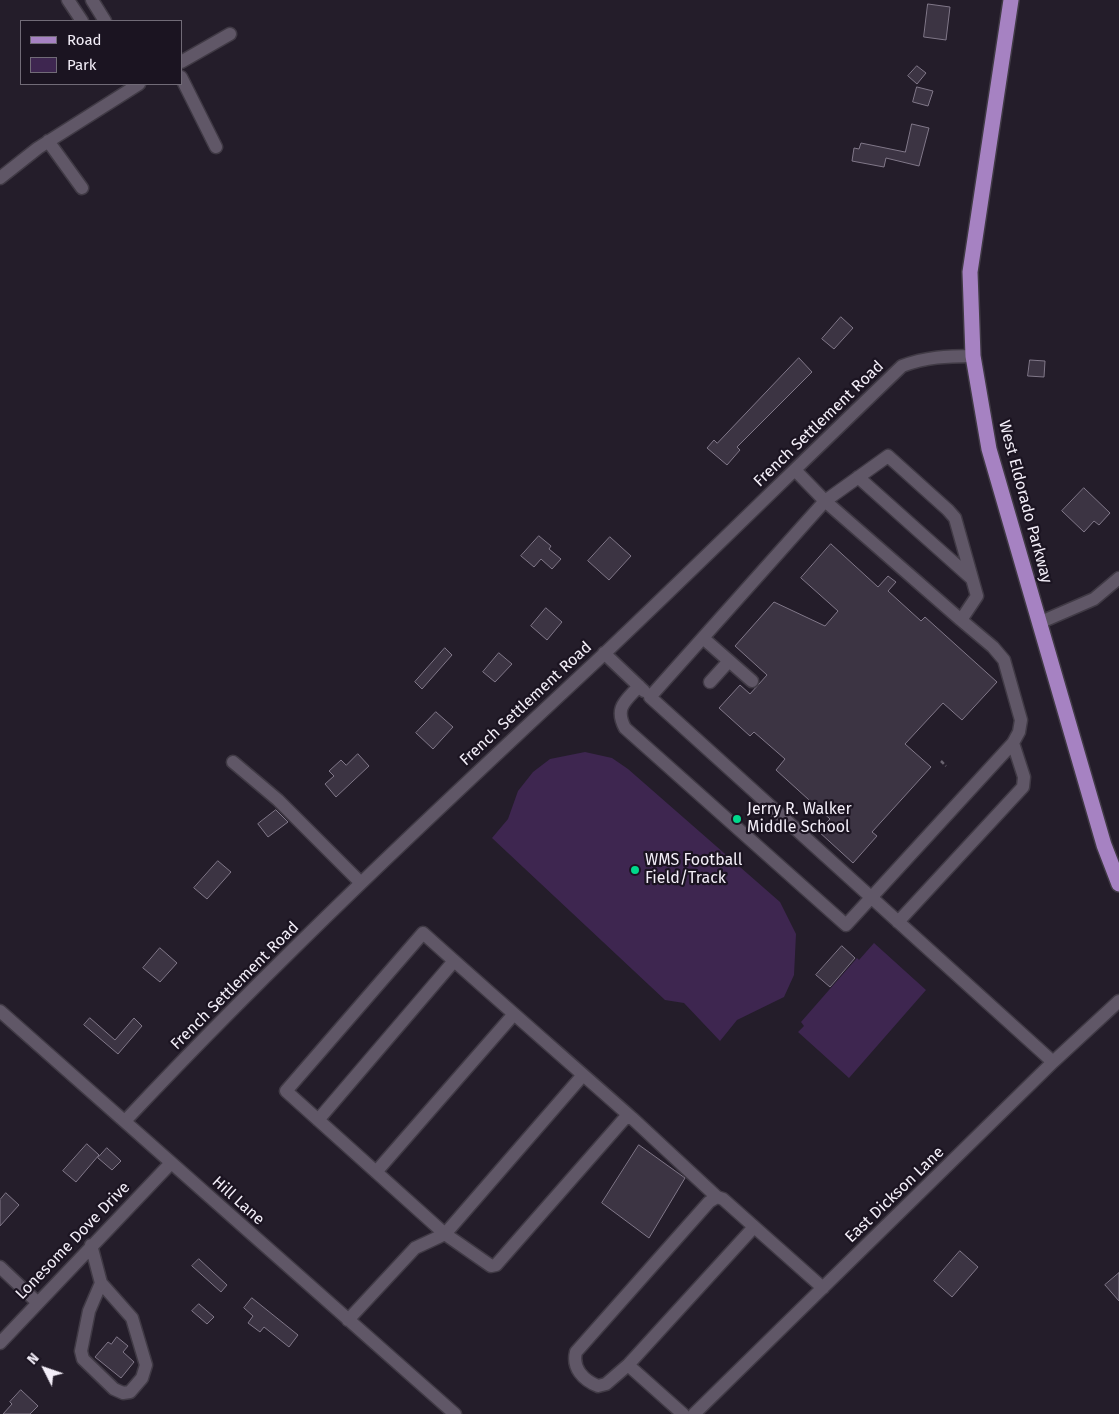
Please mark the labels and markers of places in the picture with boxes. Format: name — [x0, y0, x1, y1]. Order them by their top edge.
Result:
place label: Jerry R. Walker Middle School — [747, 800, 852, 838]
marker: Jerry R. Walker Middle School — [731, 813, 743, 825]
place label: WMS Football Field/Track — [645, 851, 742, 889]
marker: WMS Football Field/Track — [629, 864, 641, 876]

